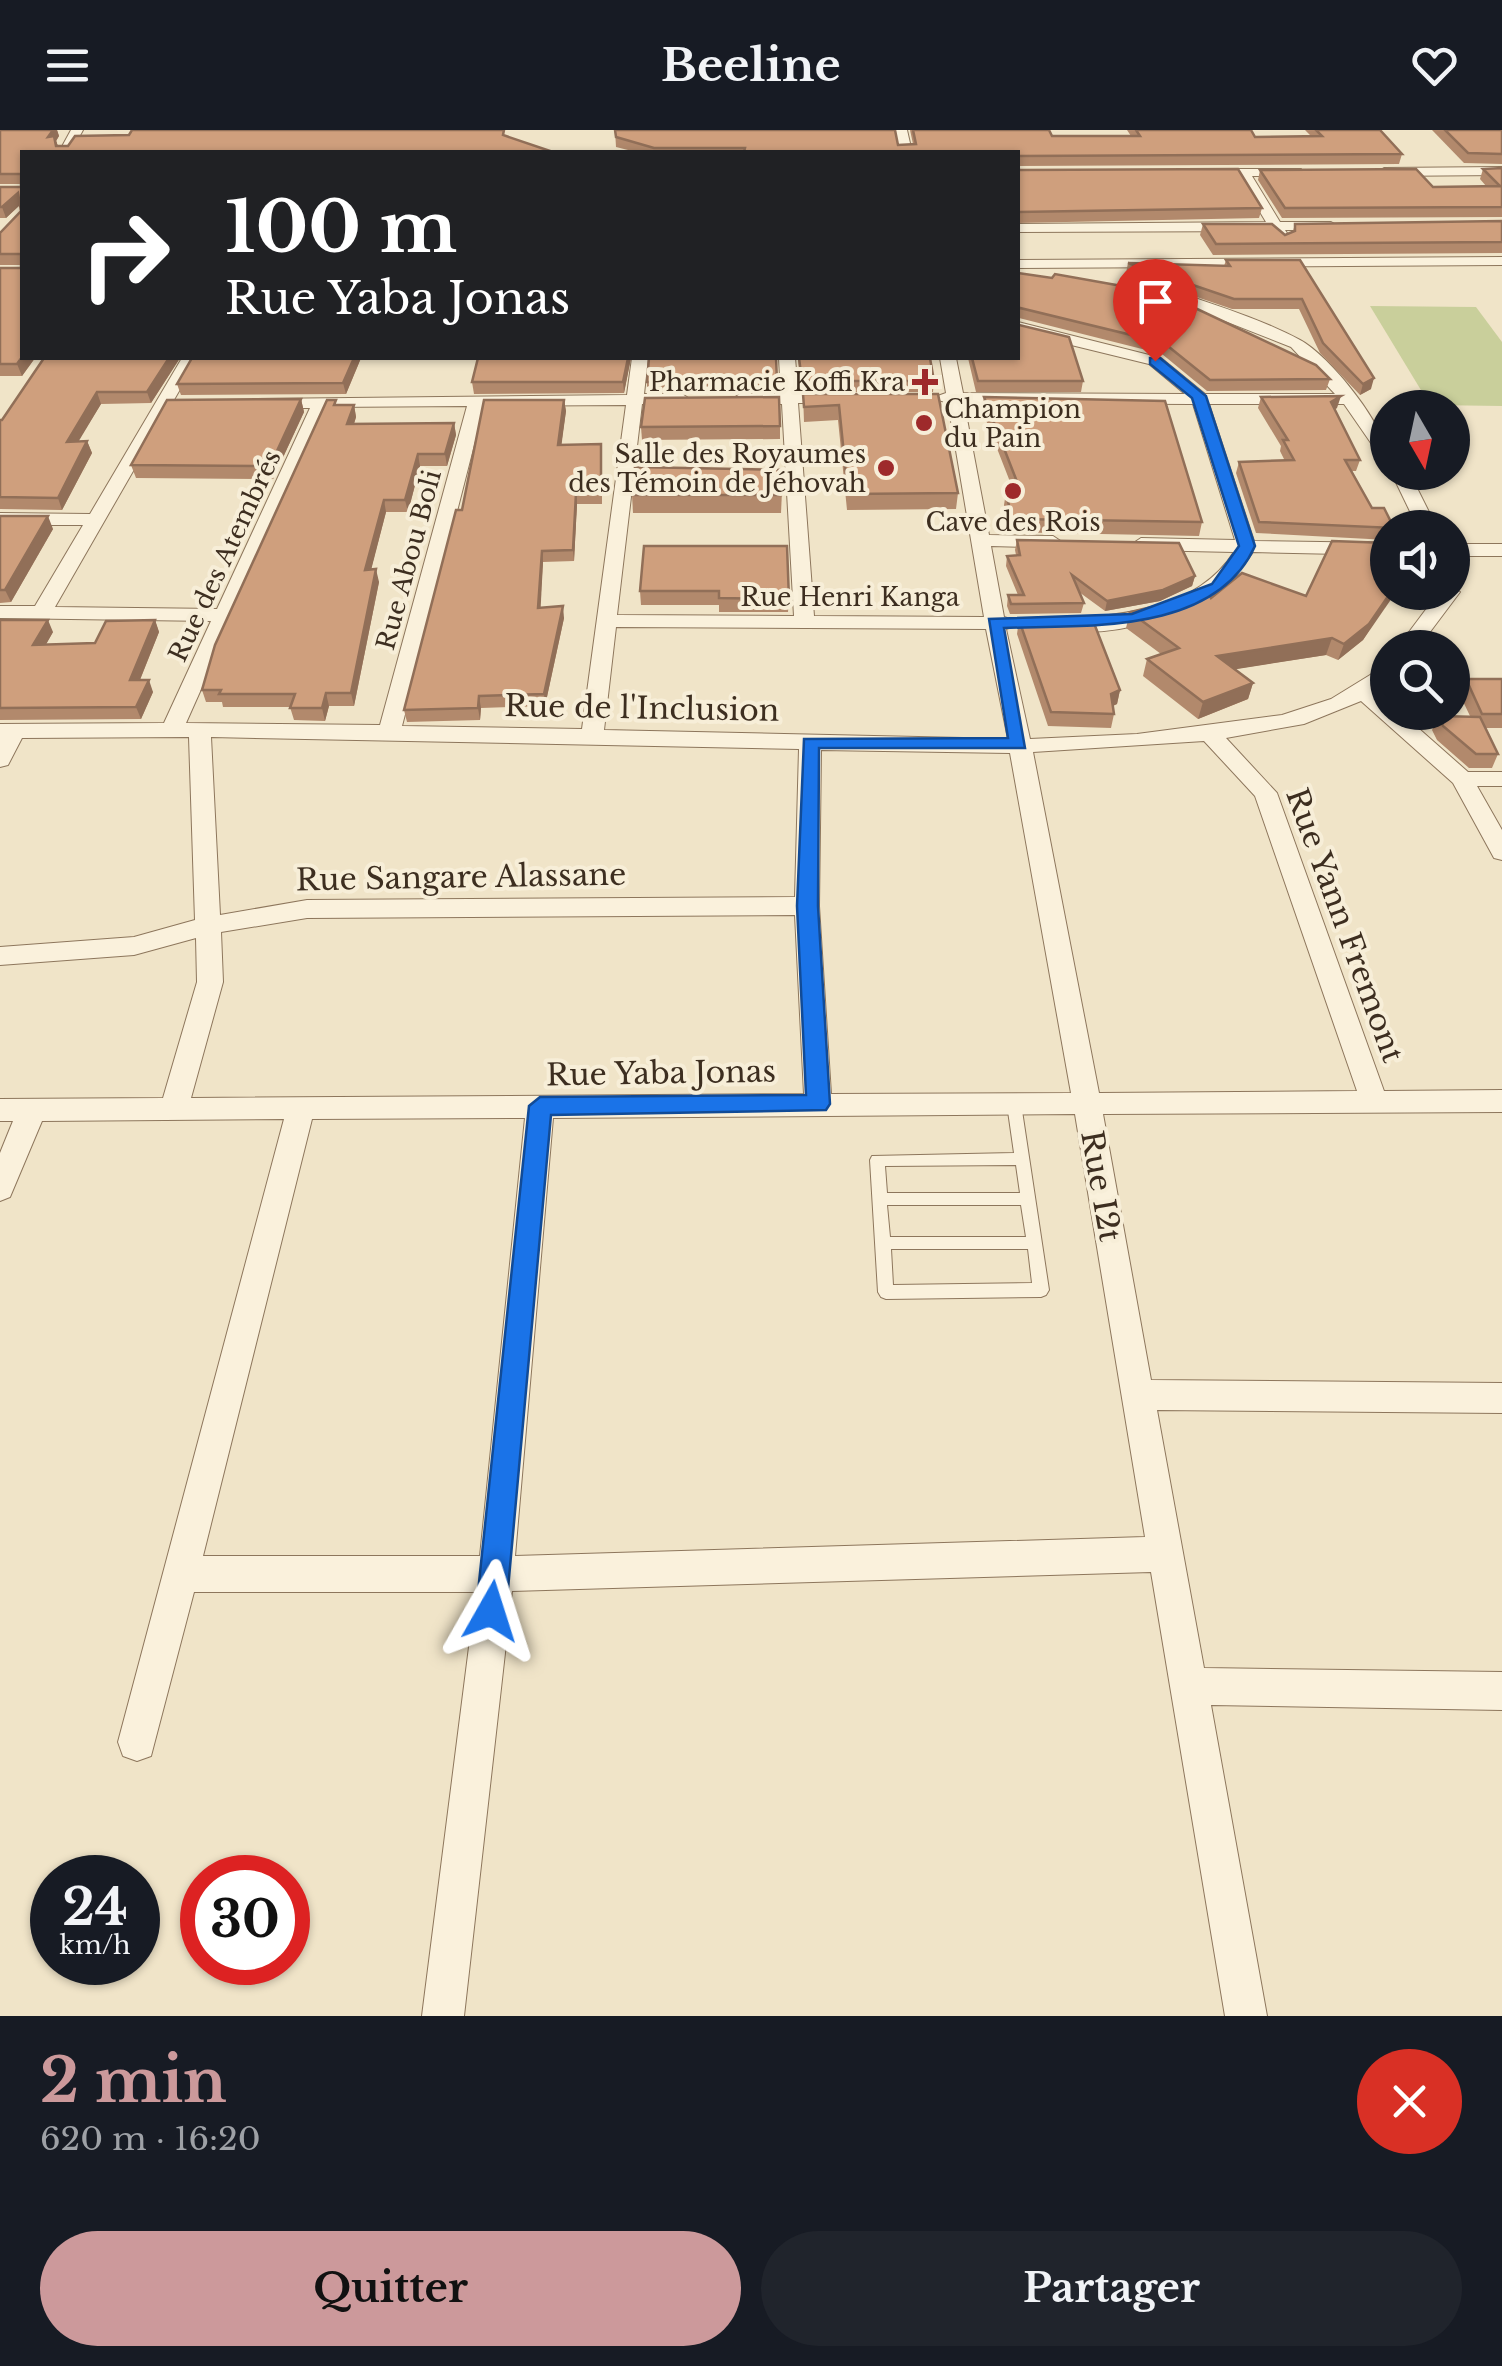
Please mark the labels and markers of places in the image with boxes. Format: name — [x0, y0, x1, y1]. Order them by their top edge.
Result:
pin — [1113, 259, 1198, 362]
place label: Pharmacie Koffi Kra — [649, 367, 905, 398]
marker: Pharmacie Koffi Kra — [914, 371, 936, 393]
place label: Champion du Pain — [944, 394, 1081, 454]
marker: Champion du Pain — [913, 412, 935, 434]
place label: Salle des Royaumes des Témoin de Jéhovah — [568, 439, 866, 499]
marker: Salle des Royaumes des Témoin de Jéhovah — [875, 457, 897, 479]
marker: Cave des Rois — [1002, 480, 1024, 502]
place label: Cave des Rois — [925, 507, 1101, 538]

